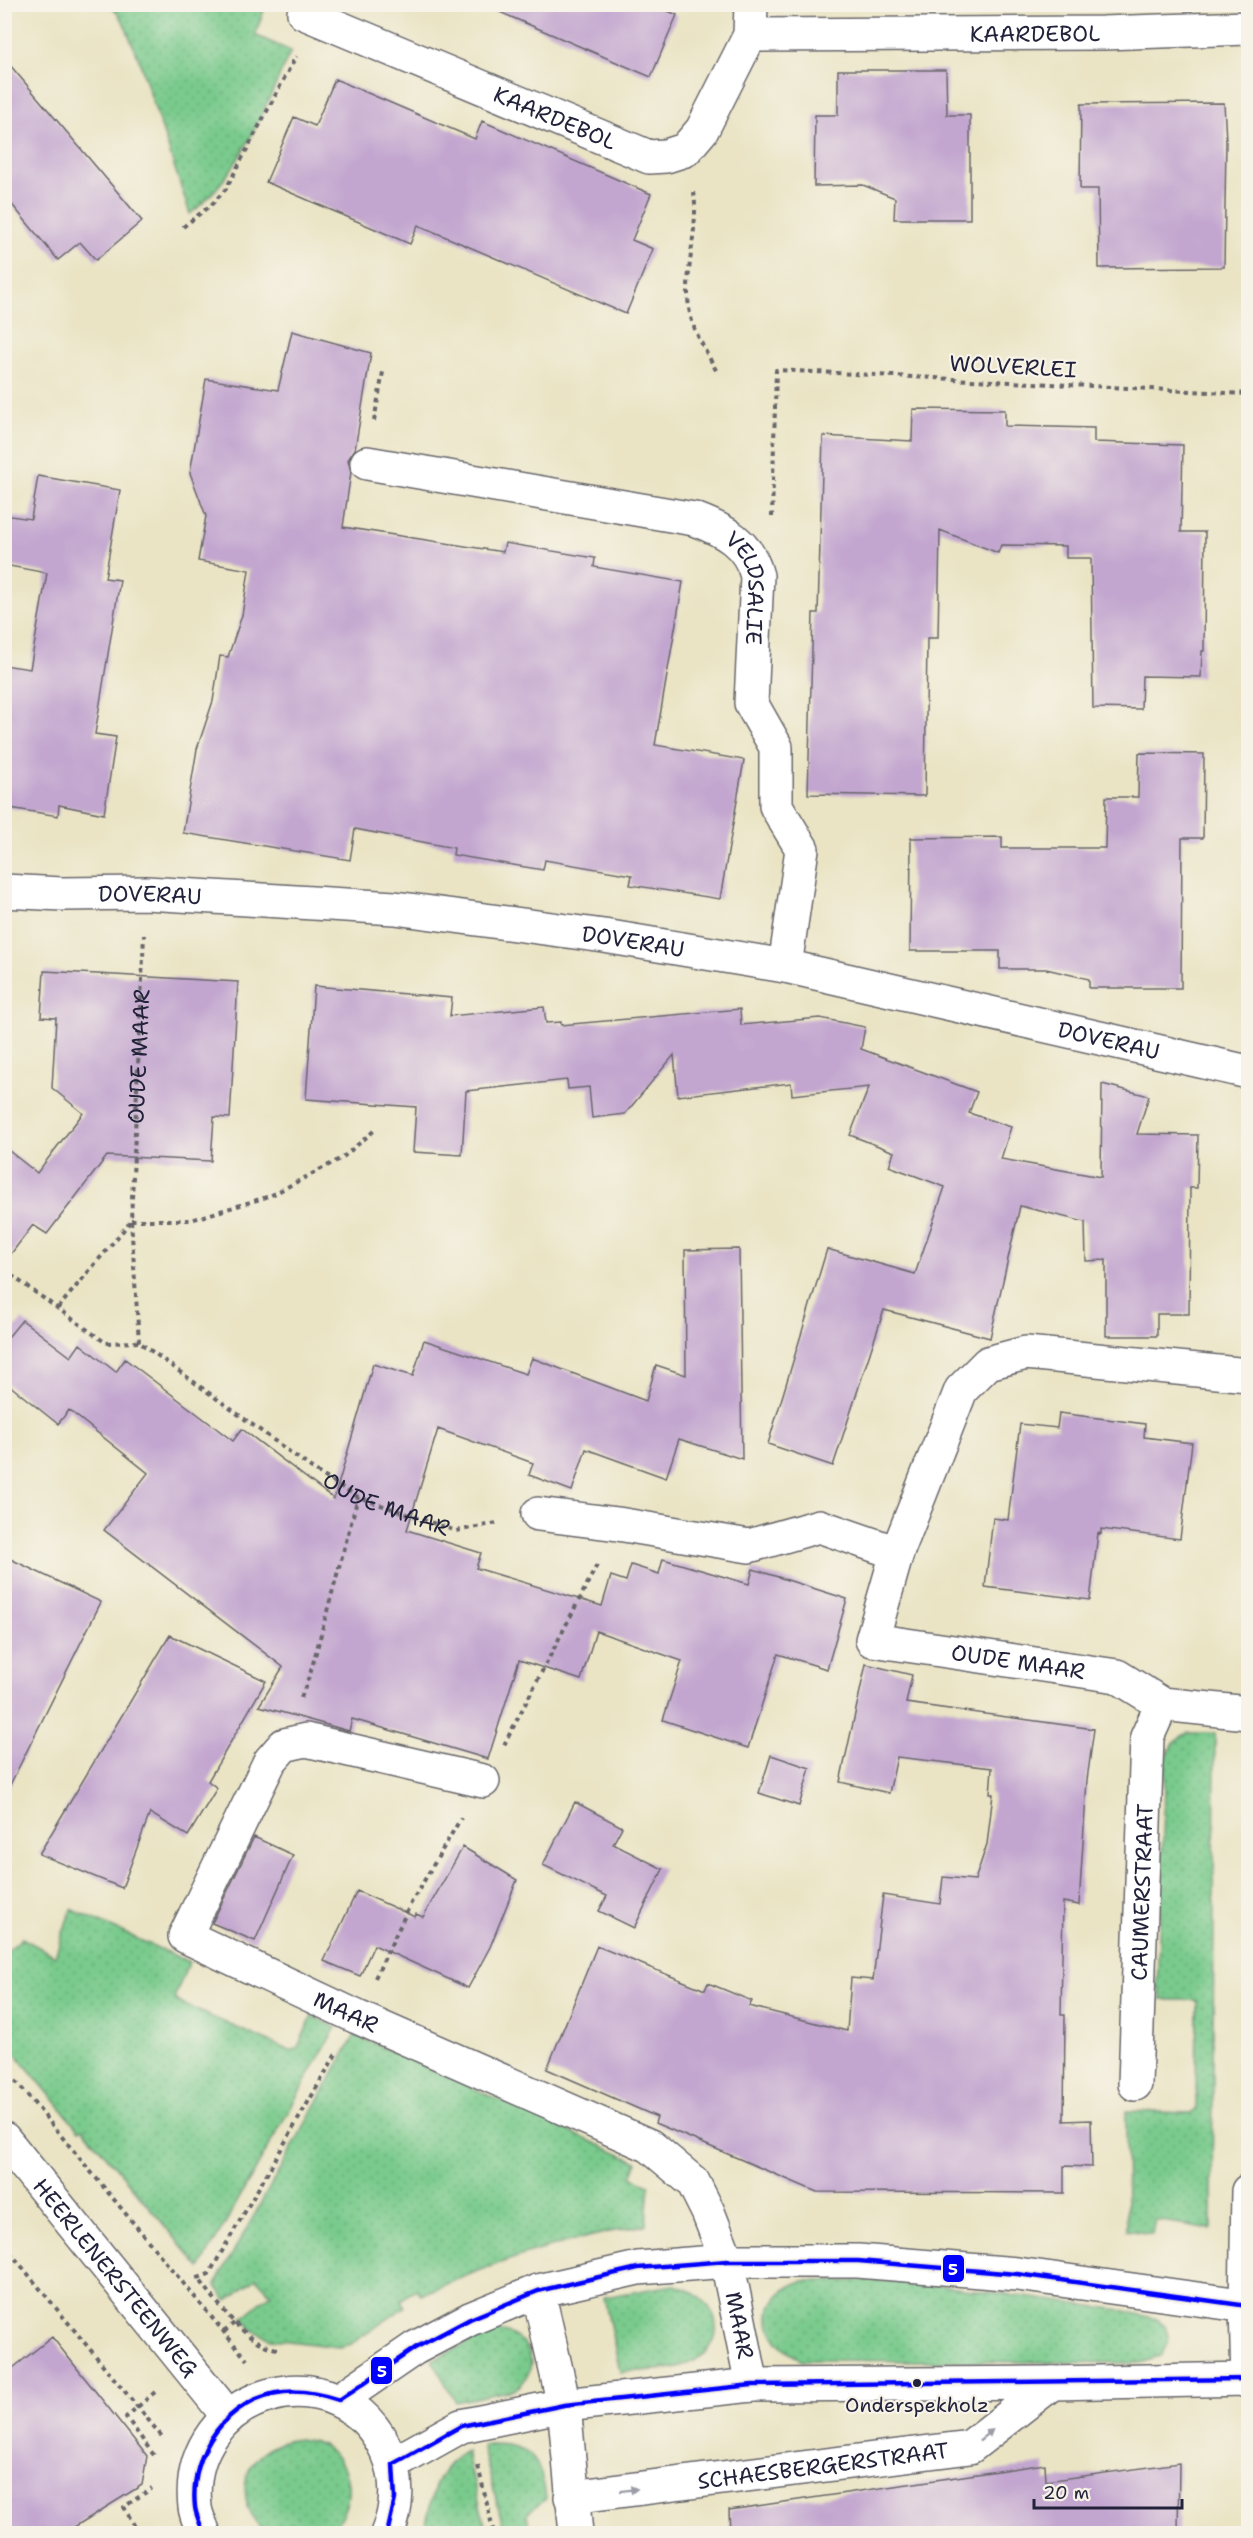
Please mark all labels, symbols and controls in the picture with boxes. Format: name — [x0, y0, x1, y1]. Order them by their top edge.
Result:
street label: KAARDEBOL — [970, 19, 1100, 49]
street label: KAARDEBOL — [489, 80, 621, 157]
street label: WOLVERLEI — [949, 349, 1077, 384]
street label: VELDSALIE — [719, 524, 771, 645]
street label: DOVERAU — [98, 879, 203, 911]
street label: DOVERAU — [580, 919, 687, 964]
street label: OUDE MAAR — [121, 988, 157, 1125]
street label: DOVERAU — [1055, 1015, 1162, 1066]
street label: OUDE MAAR — [317, 1465, 454, 1543]
street label: OUDE MAAR — [949, 1638, 1087, 1686]
street label: CAUMERSTRAAT — [1125, 1803, 1160, 1981]
street label: MAAR — [309, 1985, 383, 2040]
street label: HEERLENERSTEENWEG — [26, 2172, 205, 2383]
line badge: 5 — [942, 2254, 965, 2283]
text: 5 — [948, 2259, 958, 2280]
street label: MAAR — [719, 2289, 760, 2362]
line badge: 5 — [370, 2356, 393, 2385]
text: 5 — [377, 2361, 387, 2382]
marker: Onderspekholz — [911, 2377, 923, 2389]
place label: Onderspekholz — [845, 2392, 989, 2418]
one-way arrow — [978, 2429, 993, 2441]
street label: SCHAESBERGERSTRAAT — [696, 2436, 951, 2496]
scale bar — [1034, 2472, 1182, 2510]
text: 20 m — [1043, 2481, 1089, 2505]
one-way arrow — [620, 2485, 639, 2495]

